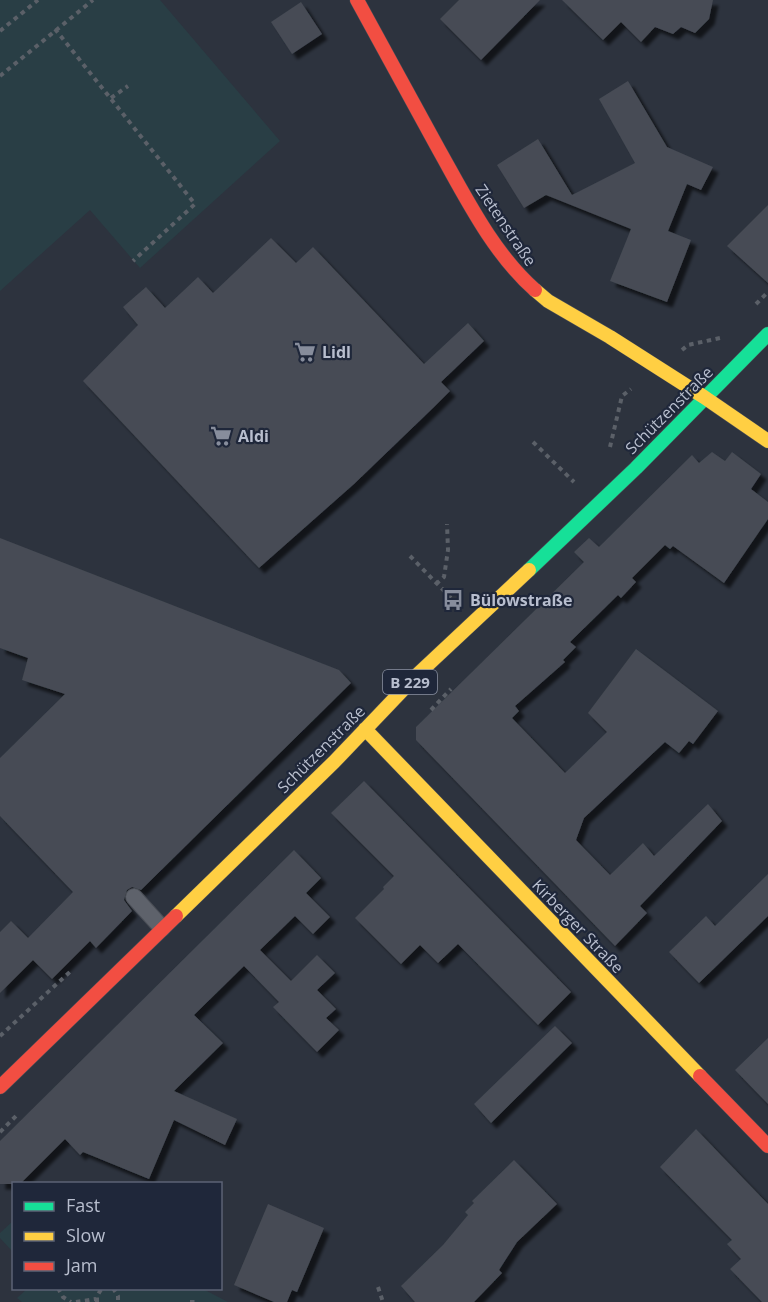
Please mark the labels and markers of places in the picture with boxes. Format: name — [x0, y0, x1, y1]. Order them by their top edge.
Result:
supermarket icon: Lidl — [293, 340, 317, 364]
place label: Lidl — [322, 341, 351, 363]
supermarket icon: Aldi — [209, 424, 233, 448]
place label: Aldi — [238, 425, 269, 447]
bus stop icon: Bülowstraße — [441, 588, 465, 612]
place label: Bülowstraße — [470, 589, 572, 611]

